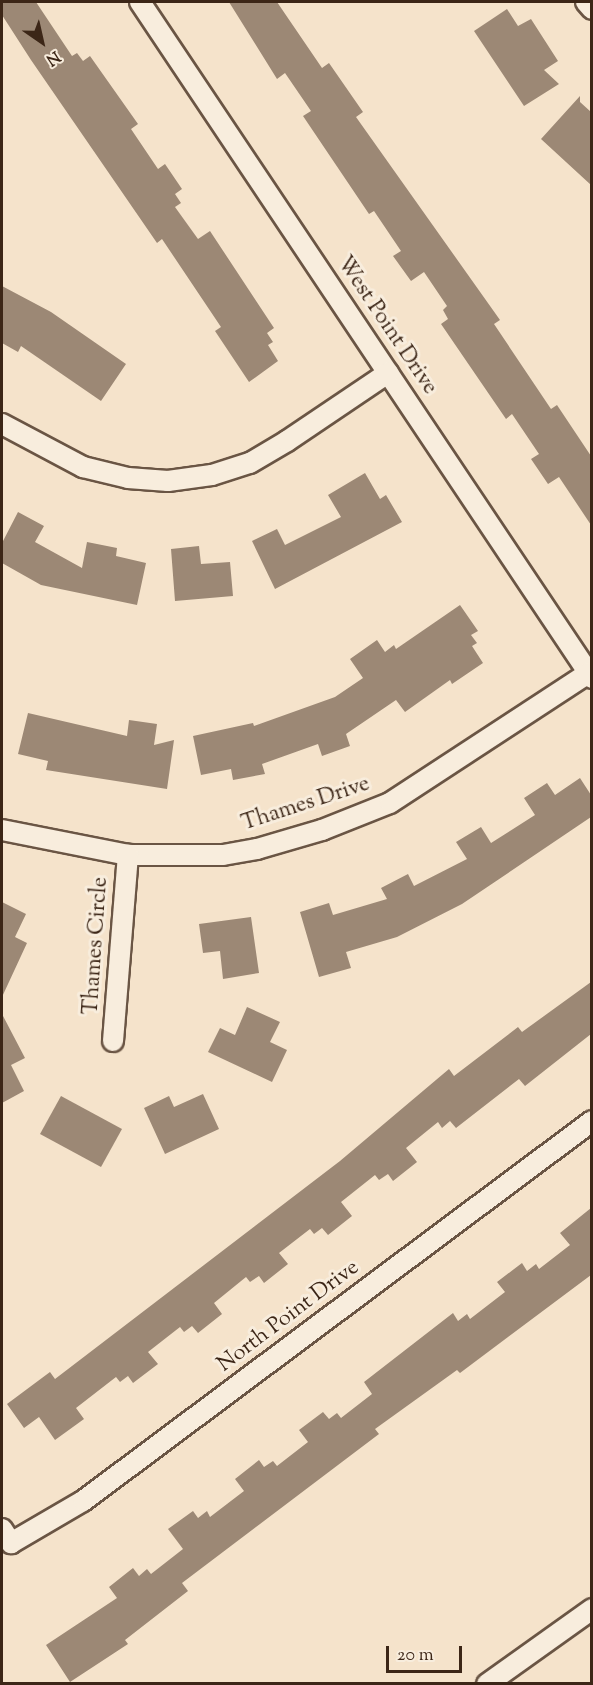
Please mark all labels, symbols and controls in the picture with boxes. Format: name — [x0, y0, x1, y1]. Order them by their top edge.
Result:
north arrow — [12, 12, 72, 72]
text: N — [41, 44, 64, 70]
street label: West Point Drive — [330, 252, 442, 400]
street label: Thames Drive — [239, 772, 373, 838]
street label: Thames Circle — [79, 876, 115, 1016]
street label: North Point Drive — [213, 1255, 365, 1379]
scale bar — [389, 1634, 466, 1672]
text: 20 m — [397, 1643, 434, 1669]

